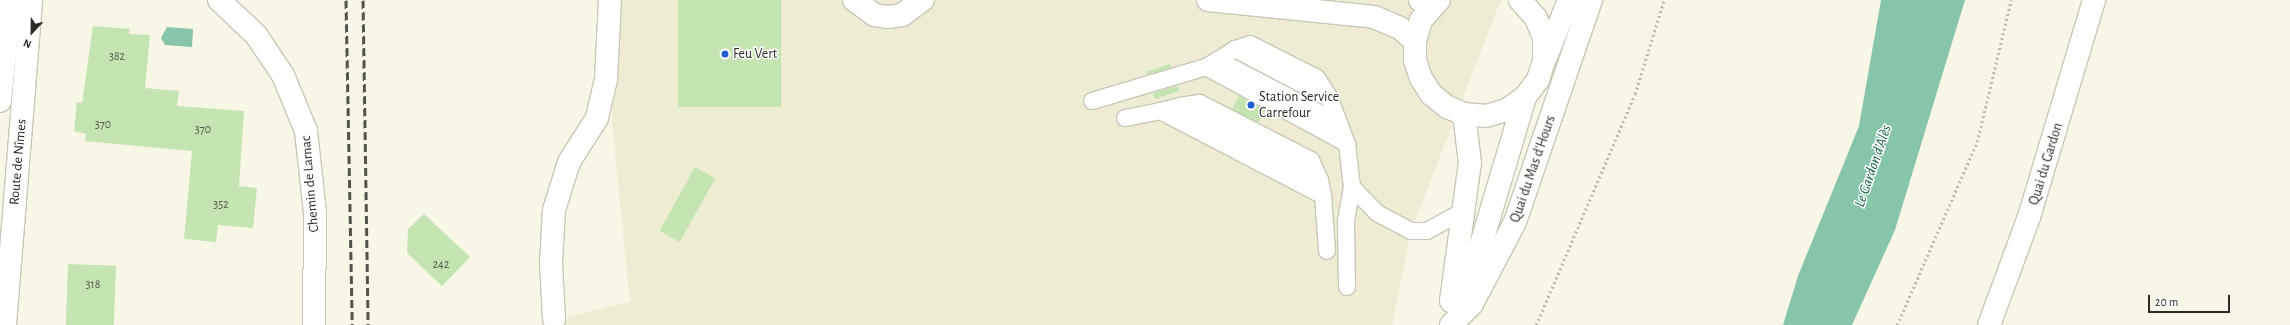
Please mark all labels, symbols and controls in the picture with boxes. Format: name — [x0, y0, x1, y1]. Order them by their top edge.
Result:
north arrow — [12, 12, 52, 52]
text: N — [22, 37, 33, 50]
place label: Feu Vert — [733, 46, 777, 62]
marker: Feu Vert — [720, 49, 730, 59]
house number: 382 — [109, 50, 125, 64]
place label: Station Service Carrefour — [1259, 89, 1339, 122]
marker: Station Service Carrefour — [1246, 100, 1256, 110]
street label: Quai du Mas d'Hours — [1507, 113, 1559, 225]
street label: Route de Nîmes — [6, 118, 30, 206]
house number: 370 — [95, 118, 111, 132]
street label: Quai du Gardon — [2026, 121, 2066, 207]
house number: 370 — [195, 123, 211, 137]
water label: Le Gardon d'Alès — [1851, 123, 1895, 209]
street label: Chemin de Larnac — [297, 135, 323, 233]
house number: 352 — [213, 198, 229, 212]
house number: 242 — [433, 258, 449, 272]
house number: 318 — [86, 278, 100, 292]
scale bar — [2150, 287, 2232, 313]
text: 20 m — [2155, 296, 2178, 308]

